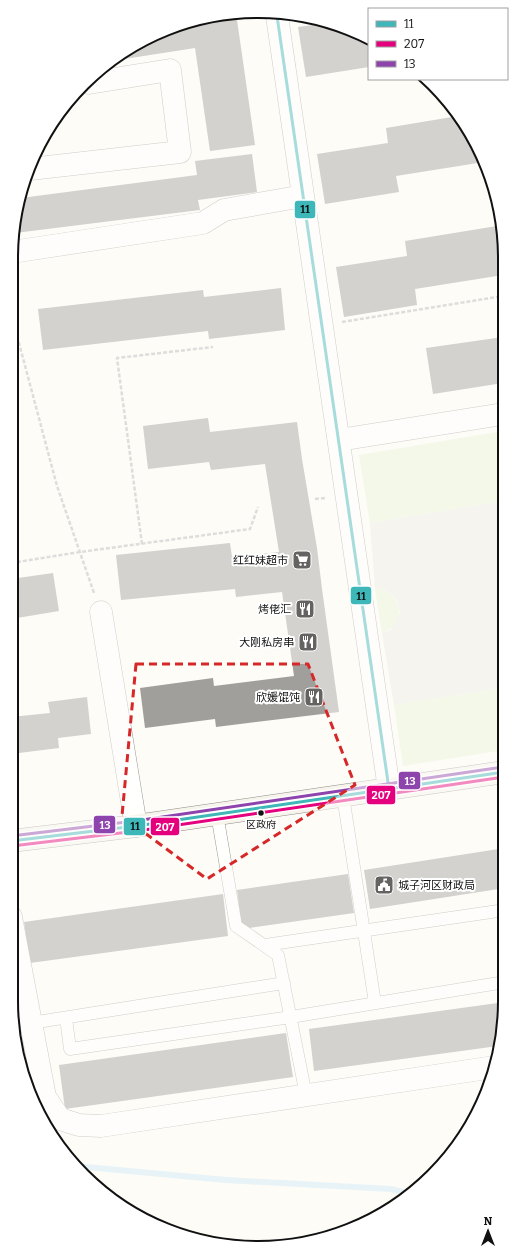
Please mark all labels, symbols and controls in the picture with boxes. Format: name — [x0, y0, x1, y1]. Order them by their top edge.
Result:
legend — [368, 8, 508, 80]
text: 11 — [404, 17, 414, 31]
text: 207 — [404, 37, 424, 51]
text: 13 — [404, 57, 416, 71]
line badge: 11 — [294, 200, 316, 219]
text: 11 — [300, 203, 310, 216]
supermarket icon: 红红妹超市 — [291, 549, 313, 571]
place label: 红红妹超市 — [233, 554, 288, 567]
line badge: 11 — [350, 586, 372, 605]
text: 11 — [356, 590, 366, 603]
restaurant icon: 烤佬汇 — [294, 598, 316, 620]
place label: 烤佬汇 — [258, 603, 291, 616]
restaurant icon: 大刚私房串 — [297, 631, 319, 653]
place label: 大刚私房串 — [239, 636, 294, 649]
restaurant icon: 欣媛馄饨 — [303, 686, 325, 708]
place label: 欣媛馄饨 — [256, 691, 300, 704]
line badge: 13 — [398, 771, 421, 790]
text: 13 — [404, 775, 416, 788]
line badge: 207 — [366, 785, 396, 805]
text: 207 — [371, 789, 391, 802]
marker: 区政府 — [256, 808, 266, 818]
line badge: 13 — [93, 815, 116, 834]
line badge: 11 — [123, 817, 146, 836]
line badge: 207 — [150, 817, 180, 836]
text: 13 — [99, 819, 111, 832]
place label: 区政府 — [246, 819, 276, 831]
text: 11 — [130, 820, 140, 833]
text: 207 — [155, 821, 175, 834]
public building icon: 城子河区财政局 — [373, 874, 395, 896]
place label: 城子河区财政局 — [398, 879, 475, 892]
north arrow — [468, 1211, 508, 1251]
text: N — [484, 1215, 493, 1228]

